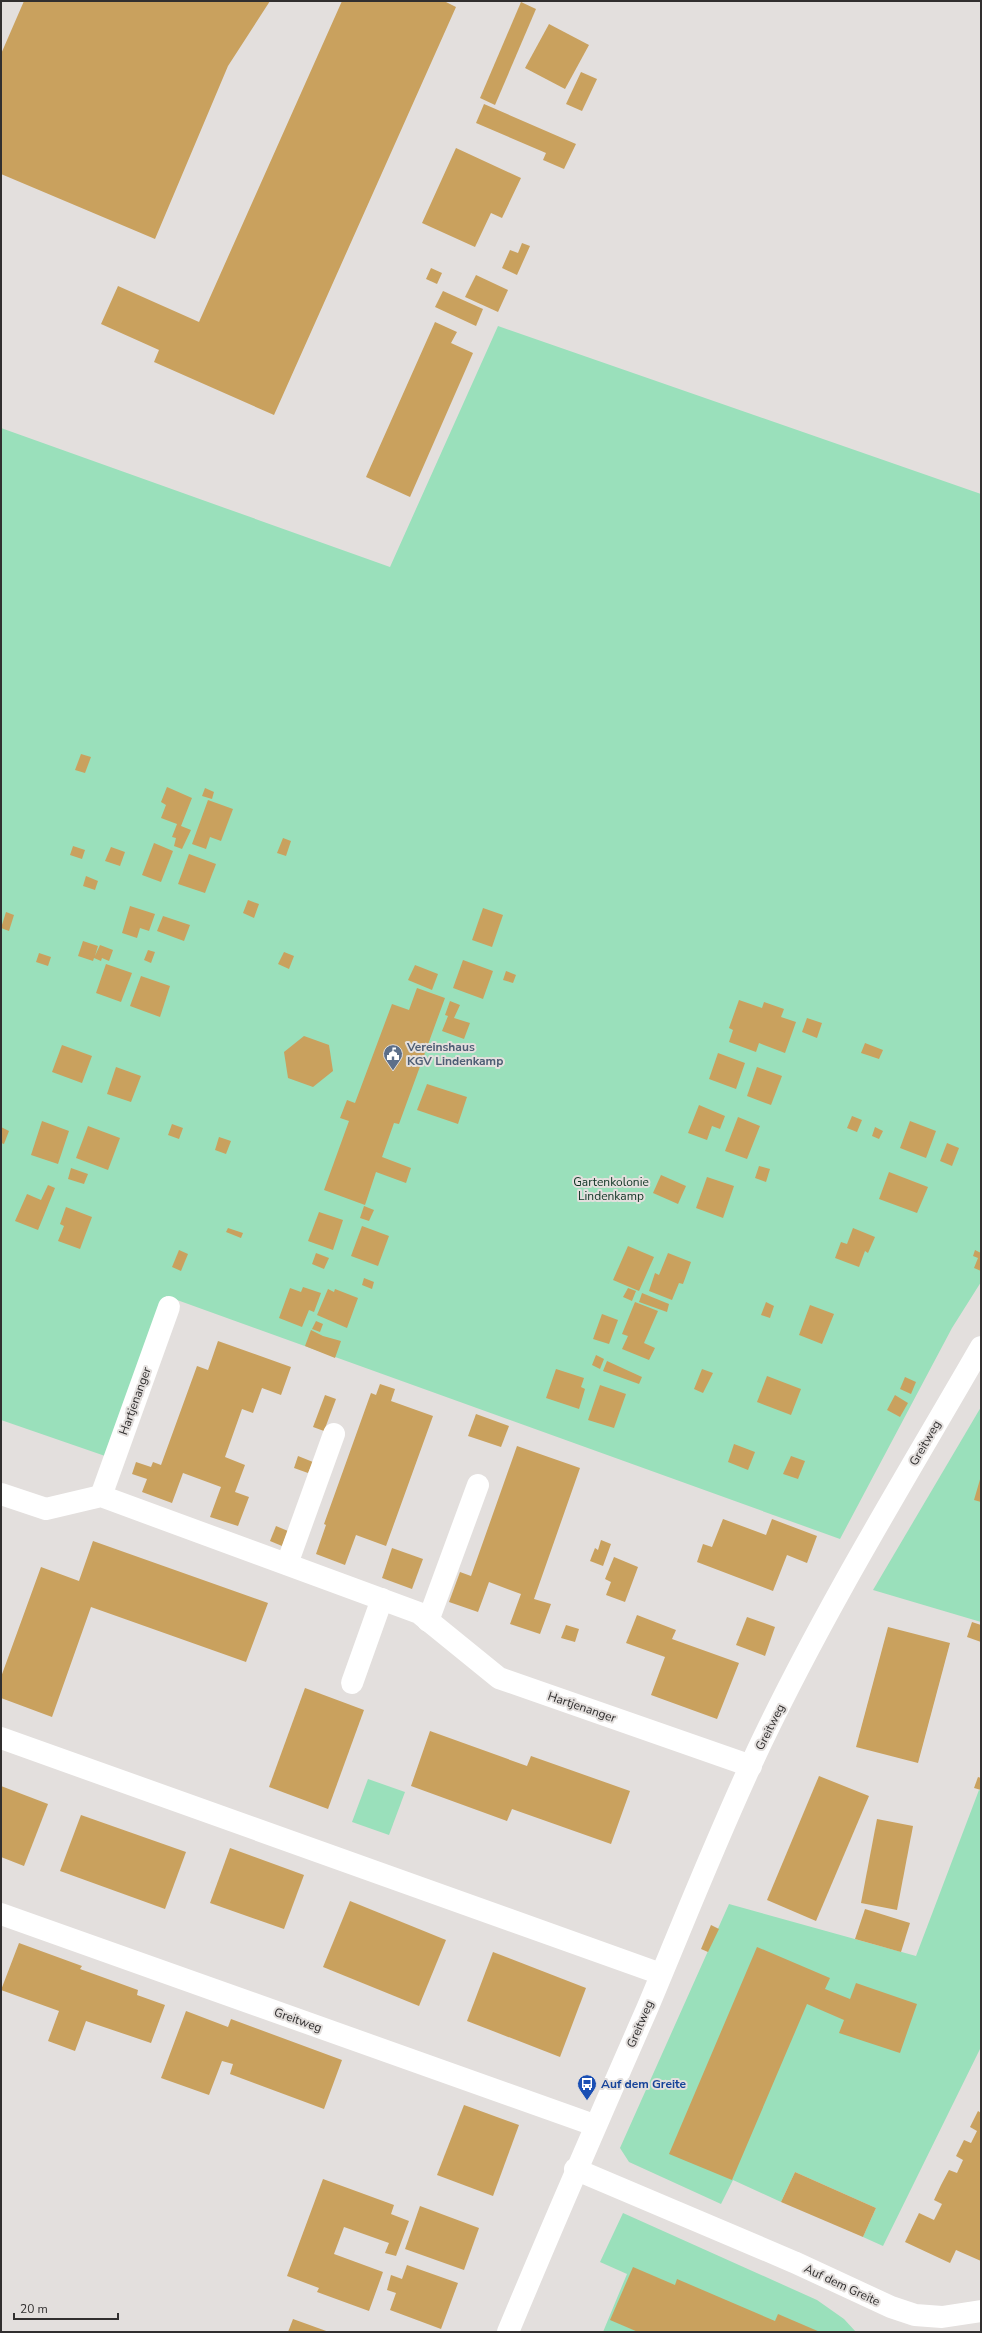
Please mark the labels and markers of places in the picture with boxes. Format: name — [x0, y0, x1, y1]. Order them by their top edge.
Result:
place label: Vereinshaus KGV Lindenkamp — [406, 1039, 503, 1069]
public building icon: Vereinshaus KGV Lindenkamp — [382, 1043, 404, 1071]
bus stop icon: Auf dem Greite — [576, 2073, 598, 2101]
place label: Auf dem Greite — [601, 2076, 687, 2092]

